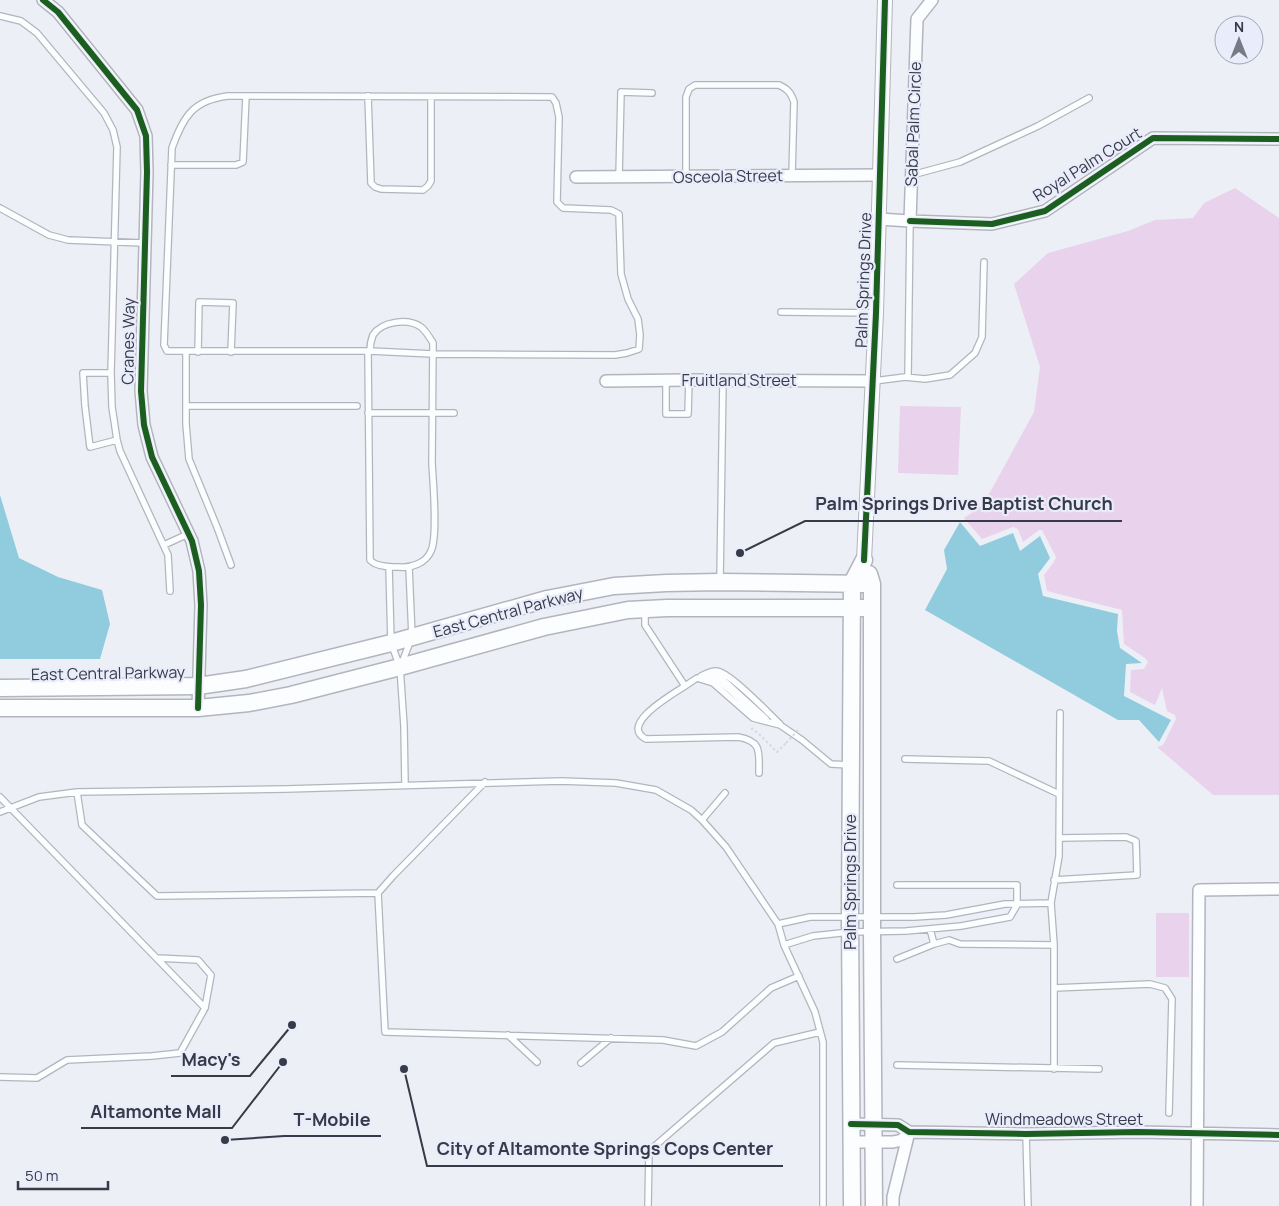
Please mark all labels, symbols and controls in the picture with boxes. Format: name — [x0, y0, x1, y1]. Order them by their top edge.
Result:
north arrow — [1214, 15, 1264, 65]
text: N — [1234, 17, 1244, 36]
street label: Sabal Palm Circle — [900, 61, 926, 187]
street label: Royal Palm Court — [1028, 122, 1146, 206]
street label: Osceola Street — [673, 164, 783, 188]
street label: Palm Springs Drive — [850, 212, 876, 348]
street label: Cranes Way — [116, 297, 140, 385]
street label: Fruitland Street — [681, 369, 797, 391]
callout: Palm Springs Drive Baptist Church — [805, 488, 1122, 521]
text: Palm Springs Drive Baptist Church — [815, 491, 1113, 515]
street label: East Central Parkway — [431, 581, 586, 643]
street label: East Central Parkway — [31, 661, 186, 685]
street label: Palm Springs Drive — [839, 814, 861, 950]
callout: Macy's — [171, 1043, 250, 1076]
text: Macy's — [182, 1047, 241, 1071]
callout: Altamonte Mall — [81, 1095, 232, 1128]
text: Altamonte Mall — [90, 1099, 222, 1123]
callout: T-Mobile — [284, 1103, 381, 1136]
text: T-Mobile — [293, 1107, 371, 1131]
street label: Windmeadows Street — [985, 1108, 1143, 1130]
callout: City of Altamonte Springs Cops Center — [427, 1133, 783, 1166]
text: City of Altamonte Springs Cops Center — [437, 1136, 773, 1160]
scale bar — [18, 1158, 108, 1190]
text: 50 m — [25, 1165, 59, 1186]

